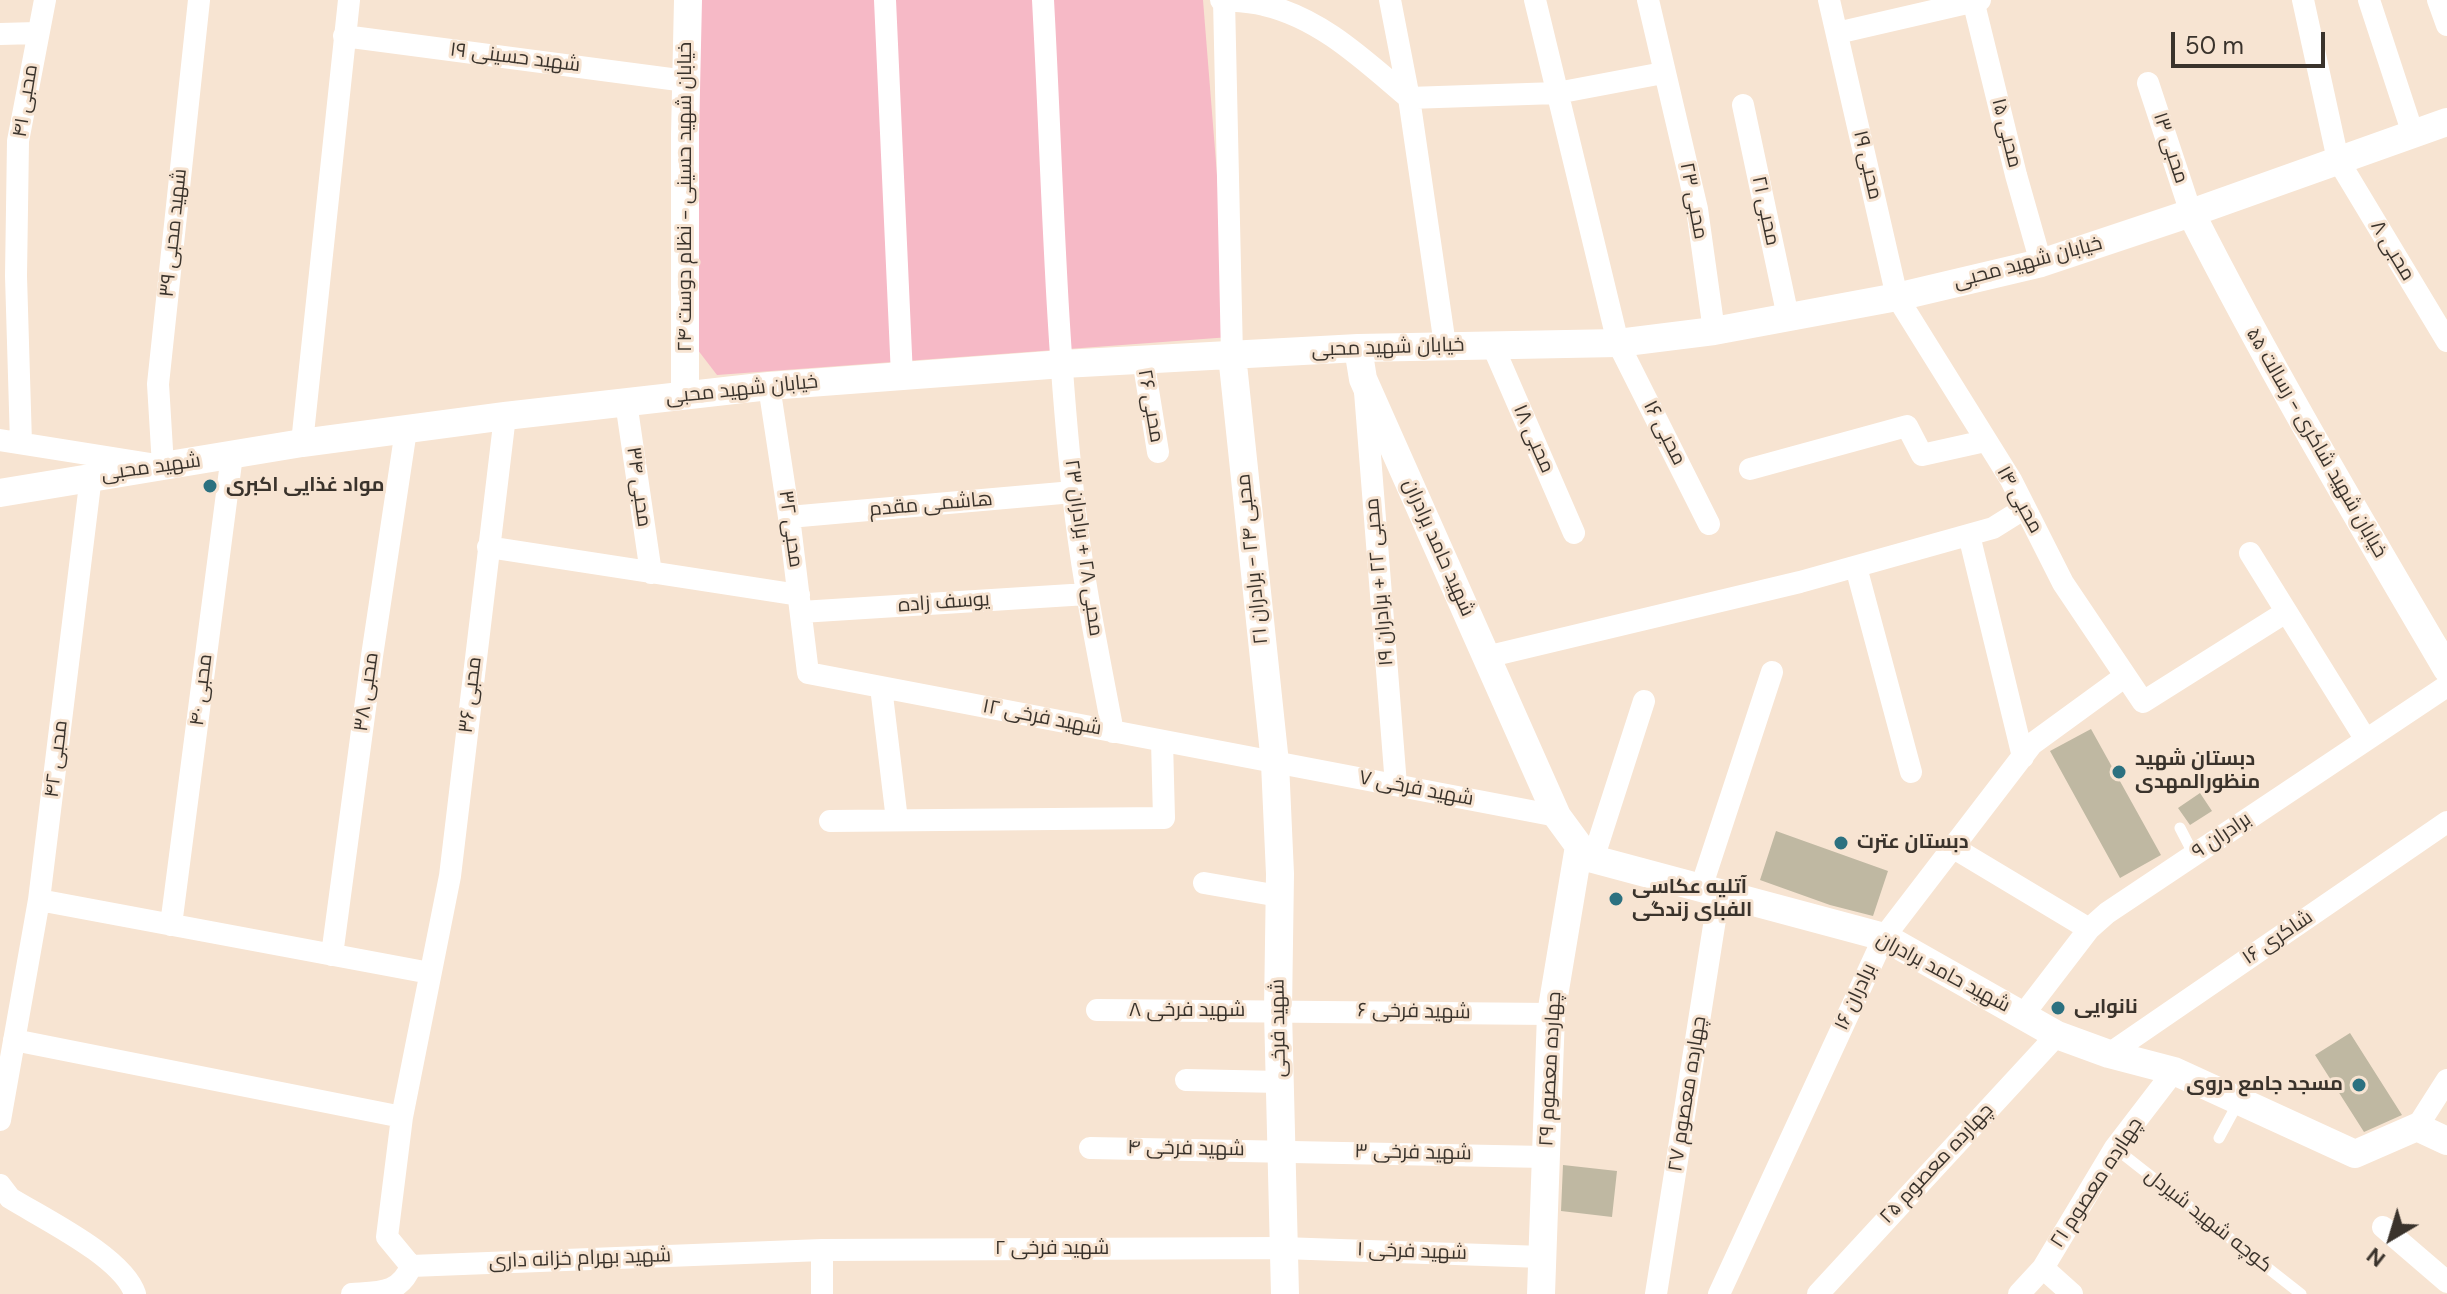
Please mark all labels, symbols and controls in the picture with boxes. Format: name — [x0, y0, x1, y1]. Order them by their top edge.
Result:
scale bar — [2175, 16, 2329, 66]
text: 50 m — [2185, 30, 2244, 61]
street label: شهید حسینی ۱۹ — [448, 38, 582, 78]
street label: خیابان شهید حسینی - نظام دوست ۲۴ — [674, 42, 698, 352]
street label: محبی ۴۱ — [8, 63, 44, 139]
street label: محبی ۱۵ — [1986, 96, 2026, 170]
street label: محبی ۱۳ — [2147, 109, 2193, 187]
street label: محبی ۱۹ — [1847, 128, 1887, 202]
street label: محبی ۲۳ — [1674, 161, 1712, 241]
street label: شهید محبی ۳۹ — [155, 167, 193, 299]
street label: محبی ۲۱ — [1746, 174, 1784, 248]
street label: محبی ۸ — [2365, 216, 2419, 286]
street label: خیابان شهید محبی — [1951, 232, 2105, 294]
street label: خیابان شهید شاکری - رسالت ۵۵ — [2240, 324, 2392, 562]
street label: خیابان شهید محبی — [1311, 333, 1465, 363]
street label: محبی ۲۶ — [1132, 368, 1168, 444]
street label: خیابان شهید محبی — [665, 370, 819, 410]
street label: محبی ۱۶ — [1638, 397, 1690, 469]
street label: محبی ۱۸ — [1507, 401, 1559, 477]
street label: محبی ۳۴ — [621, 445, 655, 529]
street label: شهید محبی — [100, 449, 202, 487]
street label: محبی ۲۸ + برادران ۲۳ — [1059, 458, 1107, 638]
street label: محبی ۱۴ — [1991, 462, 2047, 538]
street label: محبی ۲۴ - برادران ۲۱ — [1232, 472, 1274, 646]
place label: مواد غذایی اکبری — [226, 474, 385, 498]
street label: شهید حامد برادران — [1397, 476, 1479, 620]
marker: مواد غذایی اکبری — [201, 477, 219, 495]
street label: هاشمی مقدم — [868, 488, 994, 522]
street label: محبی ۳۲ — [773, 489, 807, 569]
street label: محبی ۲۲ + برادران ۱۹ — [1361, 497, 1399, 667]
street label: یوسف زاده — [897, 588, 991, 618]
street label: محبی ۳۸ — [350, 651, 384, 733]
street label: محبی ۴۰ — [186, 653, 218, 727]
street label: محبی ۳۶ — [454, 655, 488, 735]
street label: شهید فرخی ۱۲ — [981, 695, 1103, 741]
street label: محبی ۴۲ — [40, 719, 74, 799]
place label: دبستان شهید منظورالمهدی — [2135, 748, 2260, 795]
marker: دبستان شهید منظورالمهدی — [2110, 763, 2128, 781]
street label: شهید فرخی ۷ — [1357, 766, 1475, 812]
street label: برادران ۹ — [2188, 808, 2256, 864]
place label: دبستان عترت — [1857, 831, 1969, 855]
marker: دبستان عترت — [1832, 834, 1850, 852]
place label: آتلیه عکاسی الفبای زندگی — [1632, 876, 1752, 923]
marker: آتلیه عکاسی الفبای زندگی — [1607, 890, 1625, 908]
street label: شاکری ۱۶ — [2238, 906, 2318, 970]
street label: شهید حامد برادران — [1872, 928, 2014, 1018]
street label: برادران ۱۶ — [1830, 960, 1882, 1034]
street label: شهید فرخی — [1266, 979, 1292, 1077]
street label: چهارده معصوم ۲۹ — [1535, 991, 1567, 1147]
place label: نانوایی — [2074, 996, 2138, 1020]
street label: شهید فرخی ۸ — [1129, 999, 1245, 1023]
street label: شهید فرخی ۶ — [1357, 999, 1471, 1025]
marker: نانوایی — [2049, 999, 2067, 1017]
street label: چهارده معصوم ۲۷ — [1664, 1015, 1712, 1173]
place label: مسجد جامع دروی — [2186, 1073, 2343, 1097]
marker: مسجد جامع دروی — [2350, 1076, 2368, 1094]
street label: چهارده معصوم ۲۵ — [1875, 1099, 1999, 1229]
street label: چهارده معصوم ۲۱ — [2046, 1113, 2148, 1253]
street label: شهید فرخی ۴ — [1127, 1136, 1245, 1162]
street label: شهید فرخی ۳ — [1354, 1140, 1472, 1166]
street label: کوچه شهید شیردل — [2140, 1164, 2276, 1278]
north arrow — [2351, 1198, 2431, 1278]
street label: شهید فرخی ۲ — [995, 1237, 1109, 1261]
street label: شهید فرخی ۱ — [1357, 1238, 1467, 1266]
text: N — [2361, 1241, 2391, 1274]
street label: شهید بهرام خزانه داری — [488, 1244, 672, 1274]

